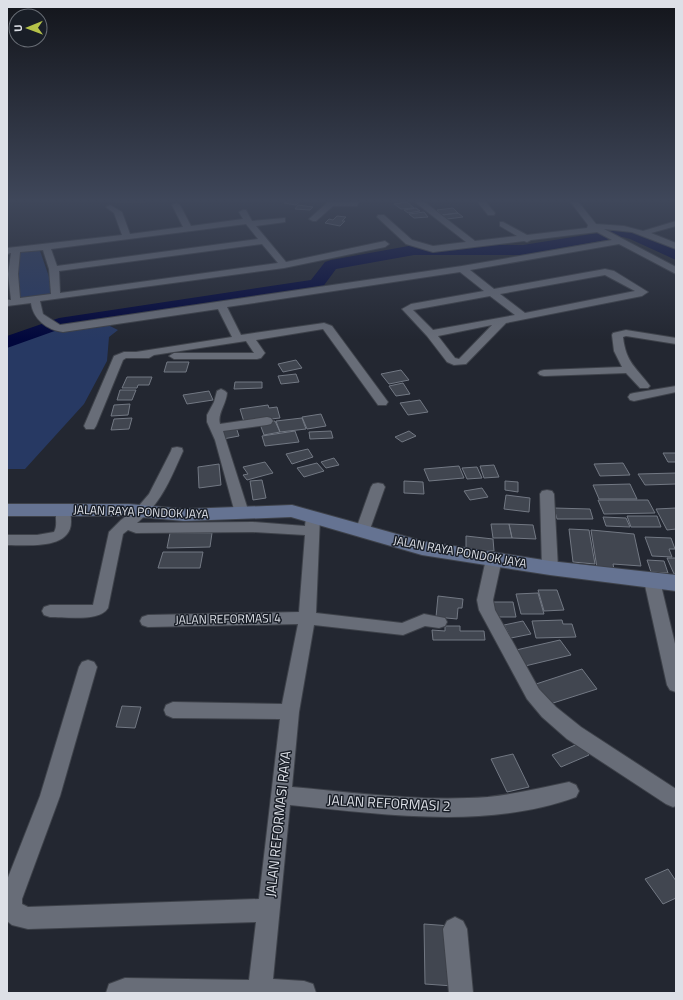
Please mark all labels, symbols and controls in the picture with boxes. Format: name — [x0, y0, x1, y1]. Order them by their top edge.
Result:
north arrow — [8, 8, 48, 48]
text: U — [10, 24, 26, 32]
street label: JALAN RAYA PONDOK JAYA — [73, 500, 209, 523]
street label: JALAN RAYA PONDOK JAYA — [392, 530, 528, 573]
street label: JALAN REFORMASI 4 — [175, 608, 281, 629]
street label: JALAN REFORMASI RAYA — [259, 749, 296, 898]
street label: JALAN REFORMASI 2 — [327, 789, 451, 816]

